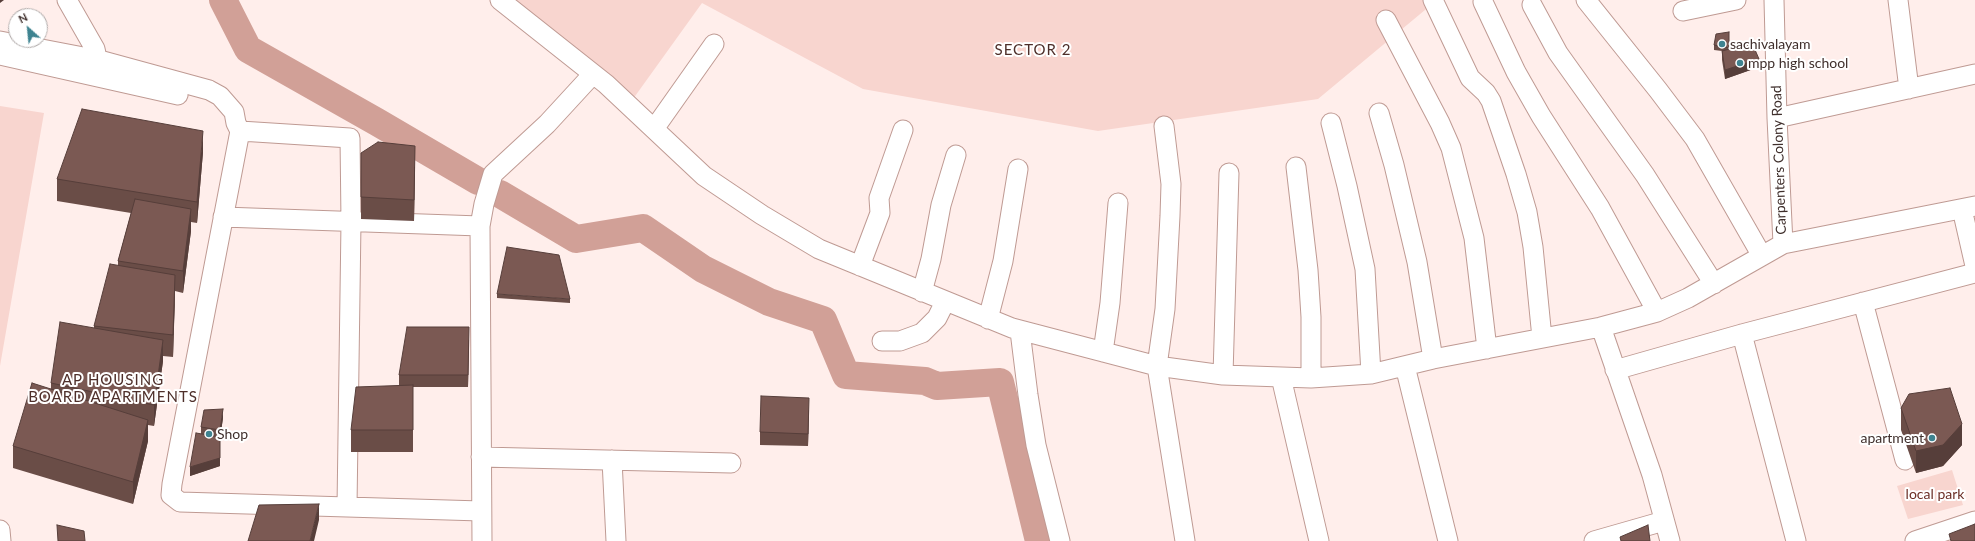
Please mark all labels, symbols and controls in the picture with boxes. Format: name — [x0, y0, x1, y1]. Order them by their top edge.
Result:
north arrow — [8, 8, 48, 48]
text: N — [16, 10, 30, 25]
place label: sachivalayam — [1730, 36, 1811, 52]
marker: sachivalayam — [1717, 39, 1727, 49]
district label: SECTOR 2 — [995, 41, 1071, 59]
place label: mpp high school — [1748, 55, 1848, 71]
marker: mpp high school — [1735, 58, 1745, 68]
street label: Carpenters Colony Road — [1768, 85, 1790, 235]
district label: AP HOUSING BOARD APARTMENTS — [28, 371, 198, 406]
place label: Shop — [217, 426, 248, 442]
marker: Shop — [204, 429, 214, 439]
place label: apartment — [1860, 430, 1924, 446]
marker: apartment — [1927, 433, 1937, 443]
park label: local park — [1906, 486, 1964, 502]

